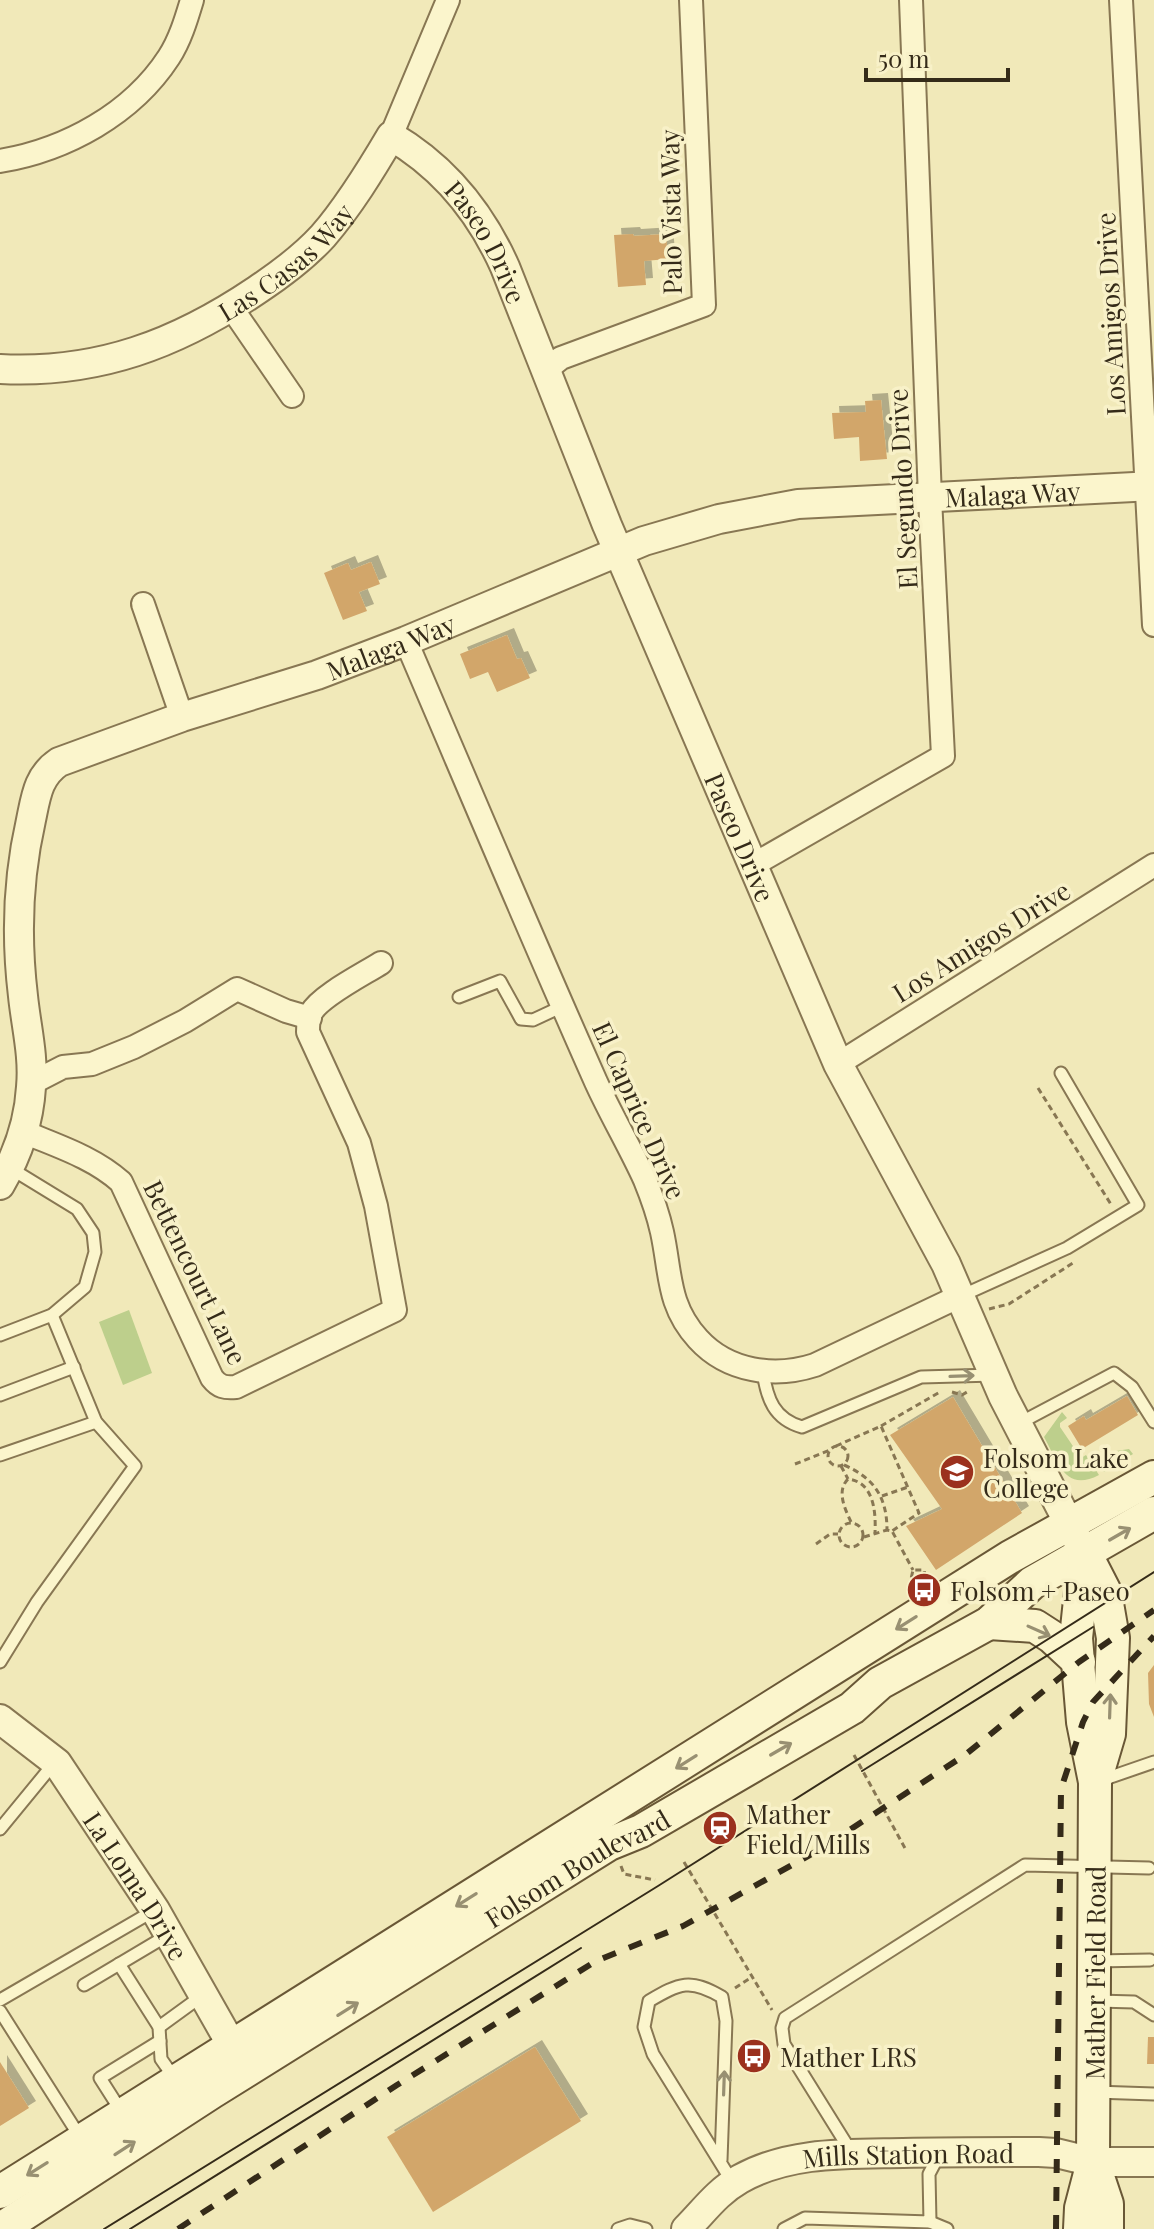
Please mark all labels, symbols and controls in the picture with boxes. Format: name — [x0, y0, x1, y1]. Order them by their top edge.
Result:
scale bar — [866, 32, 1008, 82]
text: 50 m — [878, 42, 930, 74]
street label: Palo Vista Way — [651, 129, 689, 295]
street label: Paseo Drive — [438, 172, 535, 308]
street label: Las Casas Way — [211, 196, 361, 328]
street label: Los Amigos Drive — [1087, 212, 1133, 416]
street label: El Segundo Drive — [879, 388, 925, 590]
street label: Malaga Way — [944, 472, 1081, 514]
street label: Malaga Way — [321, 605, 460, 687]
street label: Paseo Drive — [698, 767, 784, 907]
street label: Los Amigos Drive — [886, 872, 1076, 1010]
street label: El Caprice Drive — [585, 1016, 695, 1204]
street label: Bettencourt Lane — [136, 1174, 256, 1370]
one-way arrow — [948, 1369, 975, 1384]
place label: Folsom Lake College — [983, 1440, 1129, 1505]
school or university icon: Folsom Lake College — [938, 1453, 976, 1491]
one-way arrow — [1108, 1526, 1131, 1542]
bus stop icon: Folsom + Paseo — [905, 1571, 943, 1609]
place label: Folsom + Paseo — [950, 1573, 1130, 1608]
one-way arrow — [895, 1616, 918, 1632]
one-way arrow — [1026, 1624, 1050, 1639]
one-way arrow — [1103, 1693, 1118, 1720]
one-way arrow — [769, 1741, 792, 1757]
one-way arrow — [675, 1754, 698, 1770]
place label: Mather Field/Mills — [746, 1796, 870, 1861]
street label: Folsom Boulevard — [478, 1801, 676, 1935]
street label: La Loma Drive — [76, 1804, 197, 1966]
station icon: Mather Field/Mills — [701, 1809, 739, 1847]
street label: Mather Field Road — [1076, 1865, 1112, 2080]
one-way arrow — [455, 1893, 478, 1909]
one-way arrow — [336, 2001, 359, 2017]
bus stop icon: Mather LRS — [735, 2037, 773, 2075]
place label: Mather LRS — [780, 2039, 917, 2074]
one-way arrow — [716, 2070, 731, 2096]
street label: Mills Station Road — [800, 2135, 1014, 2175]
one-way arrow — [113, 2139, 135, 2156]
one-way arrow — [26, 2161, 49, 2177]

